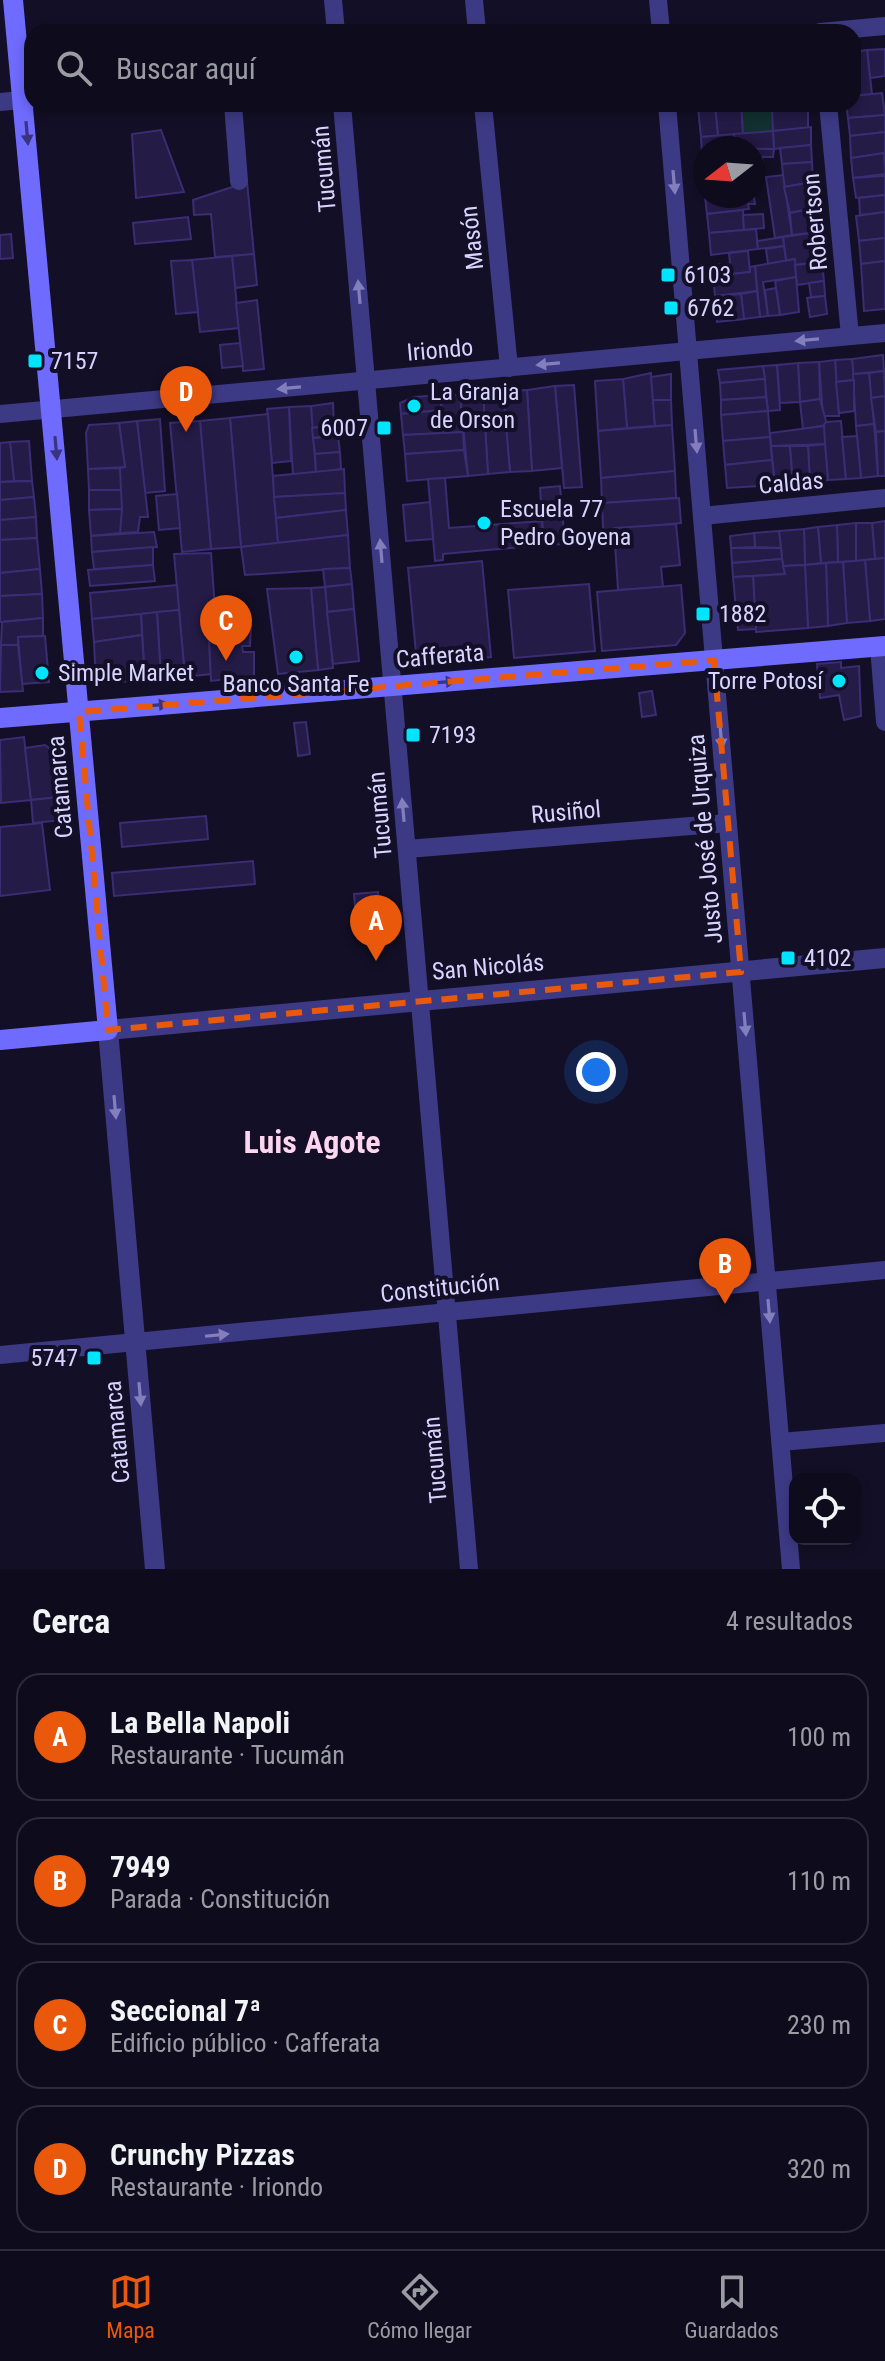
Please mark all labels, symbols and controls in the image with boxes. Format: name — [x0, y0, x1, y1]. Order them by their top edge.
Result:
search box — [24, 24, 861, 112]
icon: search — [52, 46, 96, 90]
text: Buscar aquí — [116, 51, 256, 86]
one-way arrow — [21, 121, 34, 146]
street label: Tucumán — [306, 125, 342, 213]
north arrow — [693, 136, 765, 208]
one-way arrow — [667, 170, 680, 195]
street label: Robertson — [797, 172, 833, 272]
street label: Masón — [455, 205, 489, 271]
place label: 6103 — [684, 261, 731, 289]
marker: 6103 — [659, 266, 677, 284]
one-way arrow — [352, 279, 365, 304]
place label: 6762 — [687, 294, 734, 322]
marker: 6762 — [662, 299, 680, 317]
street label: Iriondo — [406, 333, 474, 367]
one-way arrow — [794, 334, 819, 347]
place label: 7157 — [51, 347, 98, 375]
marker: 7157 — [26, 352, 44, 370]
one-way arrow — [535, 358, 560, 371]
pin: D — [160, 366, 212, 432]
place label: La Granja de Orson — [430, 378, 519, 434]
one-way arrow — [277, 382, 302, 395]
marker: La Granja de Orson — [405, 397, 423, 415]
place label: 6007 — [321, 414, 368, 442]
marker: 6007 — [375, 419, 393, 437]
one-way arrow — [689, 429, 702, 454]
one-way arrow — [50, 436, 63, 461]
street label: Caldas — [757, 466, 825, 500]
place label: Escuela 77 Pedro Goyena — [500, 495, 631, 551]
marker: Escuela 77 Pedro Goyena — [475, 514, 493, 532]
one-way arrow — [374, 538, 387, 563]
pin: C — [200, 595, 252, 661]
place label: 1882 — [719, 600, 766, 628]
marker: 1882 — [694, 605, 712, 623]
street label: Cafferata — [395, 638, 485, 674]
marker: Banco Santa Fe — [287, 648, 305, 666]
place label: Simple Market — [58, 659, 194, 687]
marker: Simple Market — [33, 664, 51, 682]
place label: Torre Potosí — [708, 667, 824, 695]
place label: Banco Santa Fe — [222, 670, 370, 698]
marker: Torre Potosí — [830, 672, 848, 690]
one-way arrow — [432, 675, 457, 688]
one-way arrow — [145, 699, 170, 712]
place label: 7193 — [429, 721, 476, 749]
one-way arrow — [715, 725, 728, 750]
marker: 7193 — [404, 726, 422, 744]
street label: Justo José de Urquiza — [682, 733, 728, 945]
street label: Catamarca — [42, 735, 78, 839]
street label: Tucumán — [362, 771, 398, 859]
street label: Rusiñol — [530, 795, 602, 829]
one-way arrow — [397, 797, 410, 822]
pin: A — [350, 895, 402, 961]
place label: 4102 — [804, 944, 851, 972]
street label: San Nicolás — [431, 948, 545, 986]
marker: 4102 — [779, 949, 797, 967]
one-way arrow — [739, 1012, 752, 1037]
your location — [576, 1052, 616, 1092]
one-way arrow — [109, 1095, 122, 1120]
district label: Luis Agote — [243, 1123, 381, 1161]
pin: B — [699, 1238, 751, 1304]
street label: Constitución — [379, 1268, 501, 1308]
one-way arrow — [763, 1299, 776, 1324]
one-way arrow — [205, 1328, 230, 1341]
place label: 5747 — [31, 1344, 78, 1372]
marker: 5747 — [85, 1349, 103, 1367]
street label: Catamarca — [99, 1380, 135, 1484]
one-way arrow — [134, 1382, 147, 1407]
street label: Tucumán — [417, 1416, 453, 1504]
map controls — [789, 1473, 861, 1545]
button: locate — [789, 1473, 861, 1545]
text: Cerca — [32, 1601, 110, 1641]
text: 4 resultados — [726, 1606, 853, 1636]
text: La Bella Napoli — [110, 1705, 290, 1740]
text: A — [52, 1722, 68, 1752]
text: 100 m — [787, 1722, 851, 1752]
text: Restaurante · Tucumán — [110, 1740, 345, 1770]
text: 7949 — [110, 1849, 171, 1884]
text: B — [53, 1866, 67, 1896]
text: 110 m — [787, 1866, 851, 1896]
text: Parada · Constitución — [110, 1884, 330, 1914]
text: Seccional 7ª — [110, 1993, 261, 2028]
text: C — [53, 2010, 67, 2040]
text: 230 m — [787, 2010, 851, 2040]
text: Edificio público · Cafferata — [110, 2028, 380, 2058]
text: Crunchy Pizzas — [110, 2137, 295, 2172]
text: D — [53, 2154, 67, 2184]
text: 320 m — [787, 2154, 851, 2184]
text: Restaurante · Iriondo — [110, 2172, 323, 2202]
tab: Mapa — [106, 2270, 155, 2343]
tab: Cómo llegar — [367, 2270, 472, 2343]
tab: Guardados — [685, 2270, 779, 2343]

